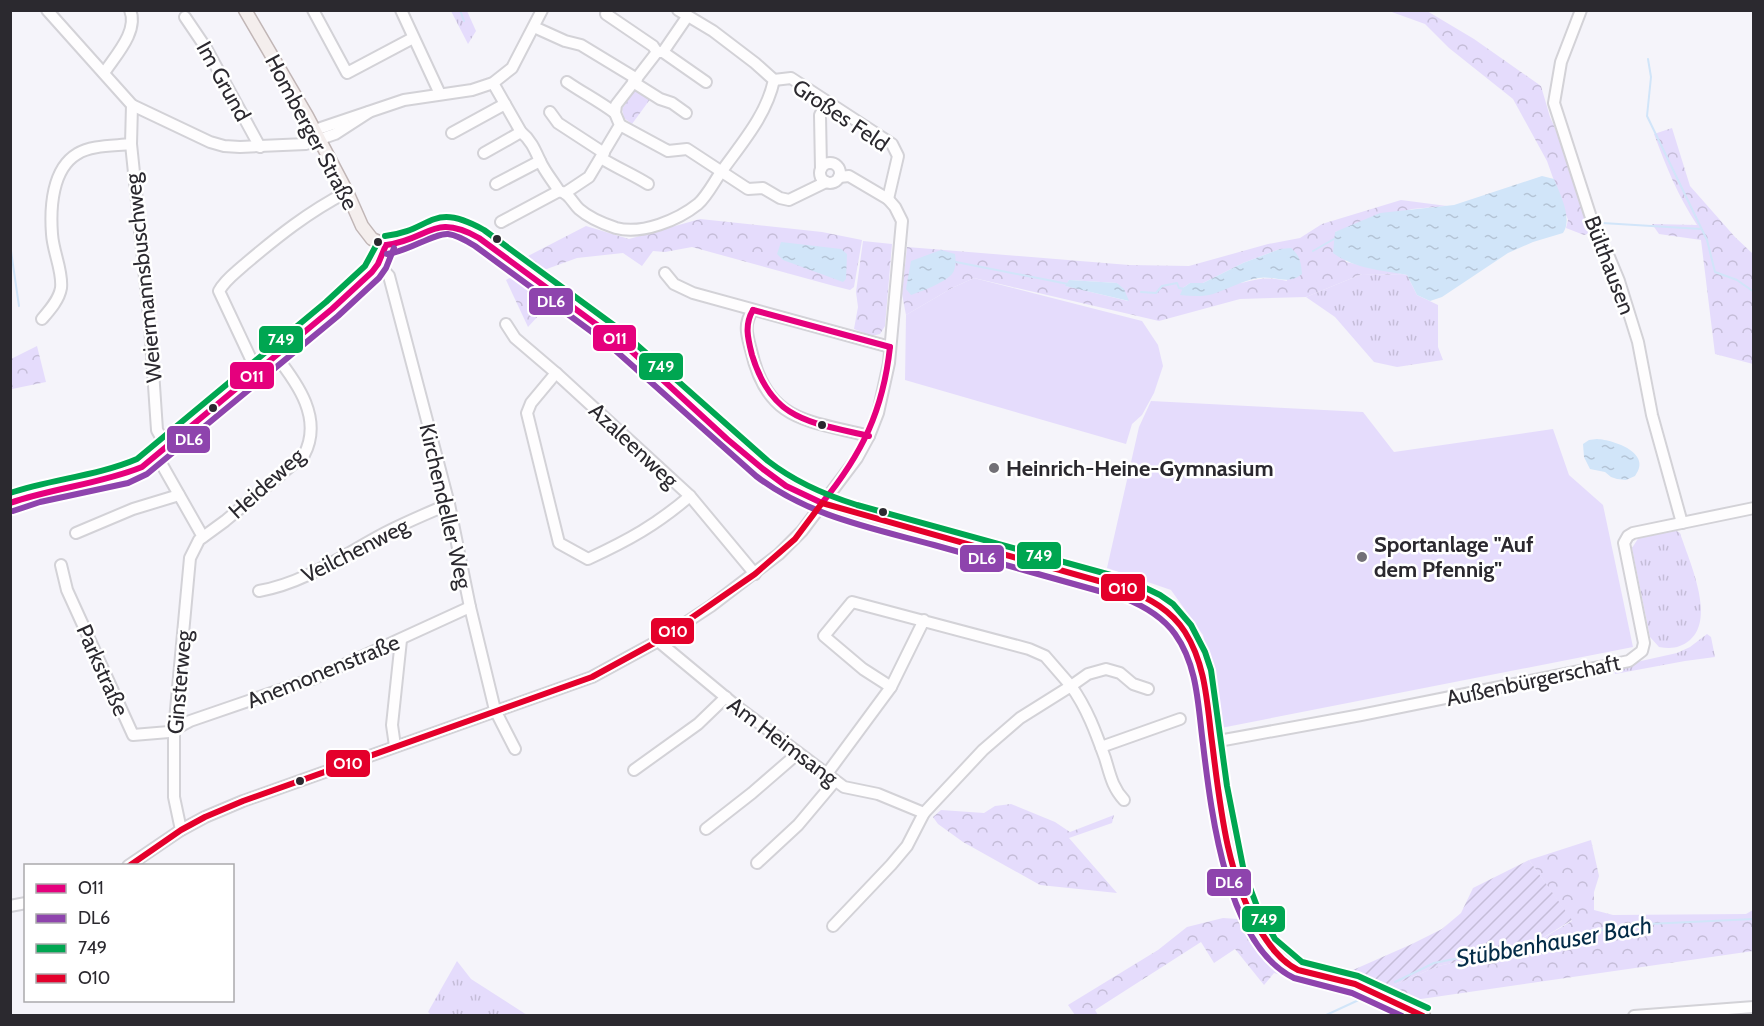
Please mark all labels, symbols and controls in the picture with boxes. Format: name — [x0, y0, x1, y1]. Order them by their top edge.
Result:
street label: Im Grund — [191, 37, 257, 126]
street label: Homberger Straße — [259, 50, 364, 215]
street label: Großes Feld — [787, 73, 894, 157]
street label: Weiermannsbuschweg — [119, 171, 168, 384]
street label: Bülthausen — [1578, 212, 1641, 318]
unlabelled marker — [491, 233, 503, 245]
unlabelled marker — [372, 236, 384, 248]
line badge: DL6 — [528, 287, 574, 316]
text: DL6 — [537, 292, 565, 311]
line badge: O11 — [592, 324, 637, 352]
line badge: 749 — [258, 325, 304, 354]
text: O11 — [603, 329, 627, 348]
text: 749 — [268, 330, 294, 349]
line badge: 749 — [638, 352, 684, 381]
text: 749 — [648, 357, 674, 376]
line badge: O11 — [229, 361, 275, 390]
text: O11 — [240, 367, 264, 386]
street label: Azaleenweg — [583, 397, 685, 494]
unlabelled marker — [207, 402, 219, 414]
unlabelled marker — [816, 419, 828, 431]
street label: Kirchendeller Weg — [413, 421, 478, 592]
line badge: DL6 — [166, 425, 211, 454]
text: DL6 — [175, 430, 203, 449]
street label: Heideweg — [223, 442, 311, 524]
place label: Heinrich-Heine-Gymnasium — [1006, 455, 1274, 482]
marker: Heinrich-Heine-Gymnasium — [987, 461, 1001, 475]
unlabelled marker — [877, 506, 889, 518]
street label: Veilchenweg — [297, 512, 414, 589]
place label: Sportanlage "Auf dem Pfennig" — [1374, 531, 1534, 583]
line badge: 749 — [1016, 541, 1062, 570]
line badge: DL6 — [959, 544, 1005, 573]
text: 749 — [1026, 546, 1052, 565]
text: DL6 — [968, 549, 996, 568]
marker: Sportanlage "Auf dem Pfennig" — [1355, 550, 1369, 564]
line badge: O10 — [1100, 573, 1146, 602]
text: O10 — [1108, 579, 1138, 598]
line badge: O10 — [650, 617, 695, 645]
street label: Parkstraße — [70, 620, 135, 720]
text: O10 — [658, 622, 688, 641]
street label: Ginsterweg — [162, 628, 198, 735]
street label: Anemonenstraße — [243, 629, 403, 714]
street label: Außenbürgerschaft — [1444, 649, 1623, 712]
street label: Am Heimsang — [722, 691, 844, 792]
line badge: O10 — [325, 749, 371, 778]
text: O10 — [333, 754, 363, 773]
unlabelled marker — [294, 775, 306, 787]
legend — [24, 864, 234, 1002]
line badge: DL6 — [1206, 868, 1252, 897]
text: DL6 — [1215, 873, 1243, 892]
text: O11 — [78, 877, 104, 899]
line badge: 749 — [1241, 905, 1286, 933]
text: DL6 — [78, 907, 110, 929]
text: 749 — [1251, 910, 1277, 929]
water label: Stübbenhauser Bach — [1454, 910, 1654, 973]
text: 749 — [78, 937, 107, 959]
text: O10 — [78, 967, 110, 989]

